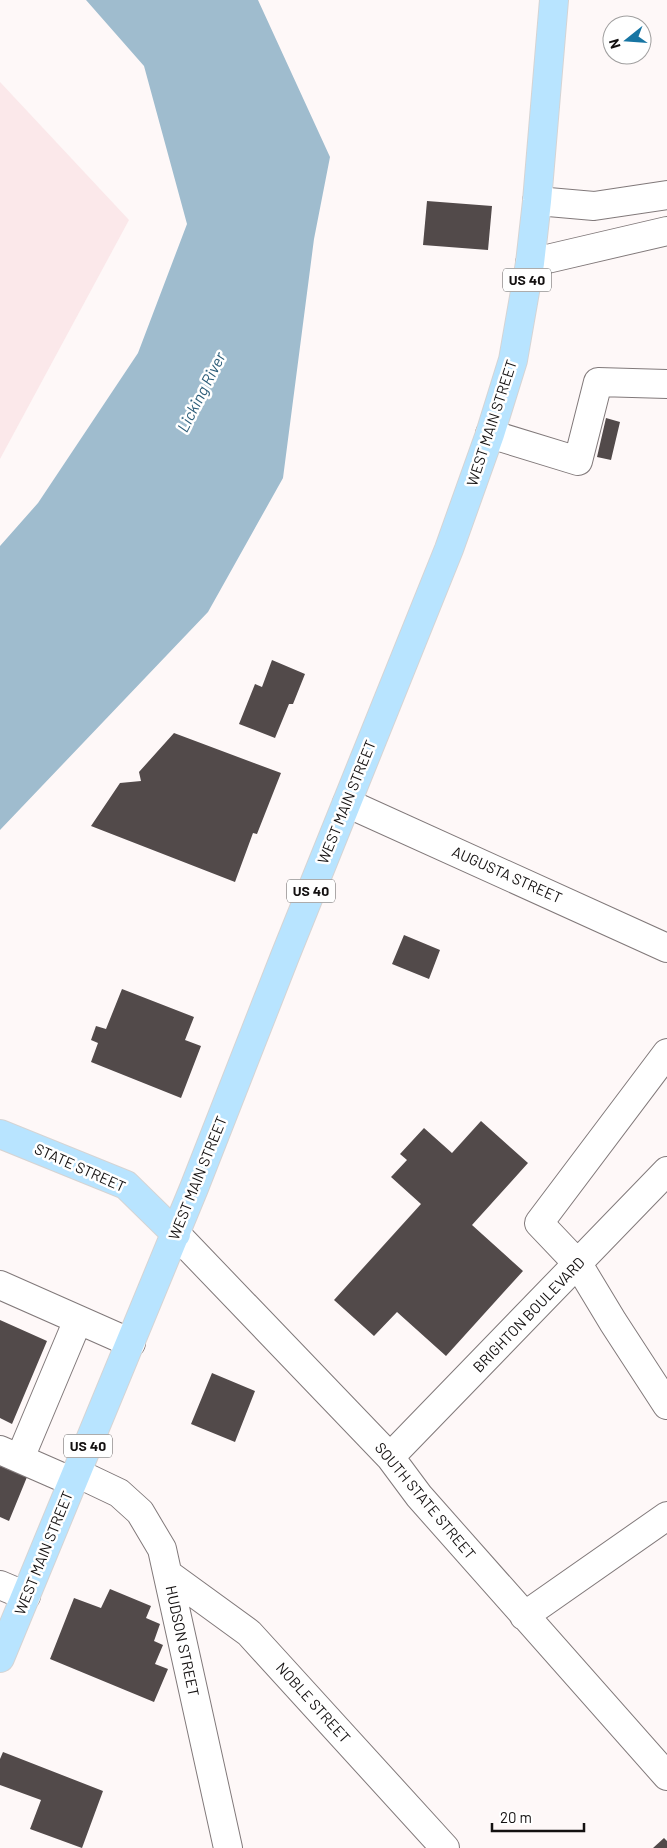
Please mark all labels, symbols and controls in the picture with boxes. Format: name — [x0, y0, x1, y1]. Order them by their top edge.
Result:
north arrow — [602, 15, 652, 65]
text: N — [605, 37, 624, 51]
road number: US 40 — [503, 268, 551, 292]
water label: Licking River — [172, 348, 229, 435]
street label: WEST MAIN STREET — [462, 357, 520, 488]
street label: WEST MAIN STREET — [313, 737, 379, 866]
street label: AUGUSTA STREET — [450, 842, 565, 906]
road number: US 40 — [287, 879, 335, 902]
street label: WEST MAIN STREET — [164, 1113, 230, 1242]
street label: STATE STREET — [32, 1139, 129, 1195]
street label: BRIGHTON BOULEVARD — [469, 1253, 588, 1376]
road number: US 40 — [64, 1434, 112, 1458]
street label: SOUTH STATE STREET — [372, 1438, 480, 1562]
street label: WEST MAIN STREET — [10, 1488, 76, 1617]
street label: HUDSON STREET — [162, 1584, 204, 1698]
street label: NOBLE STREET — [273, 1658, 355, 1746]
scale bar — [492, 1800, 584, 1832]
text: 20 m — [500, 1808, 532, 1826]

